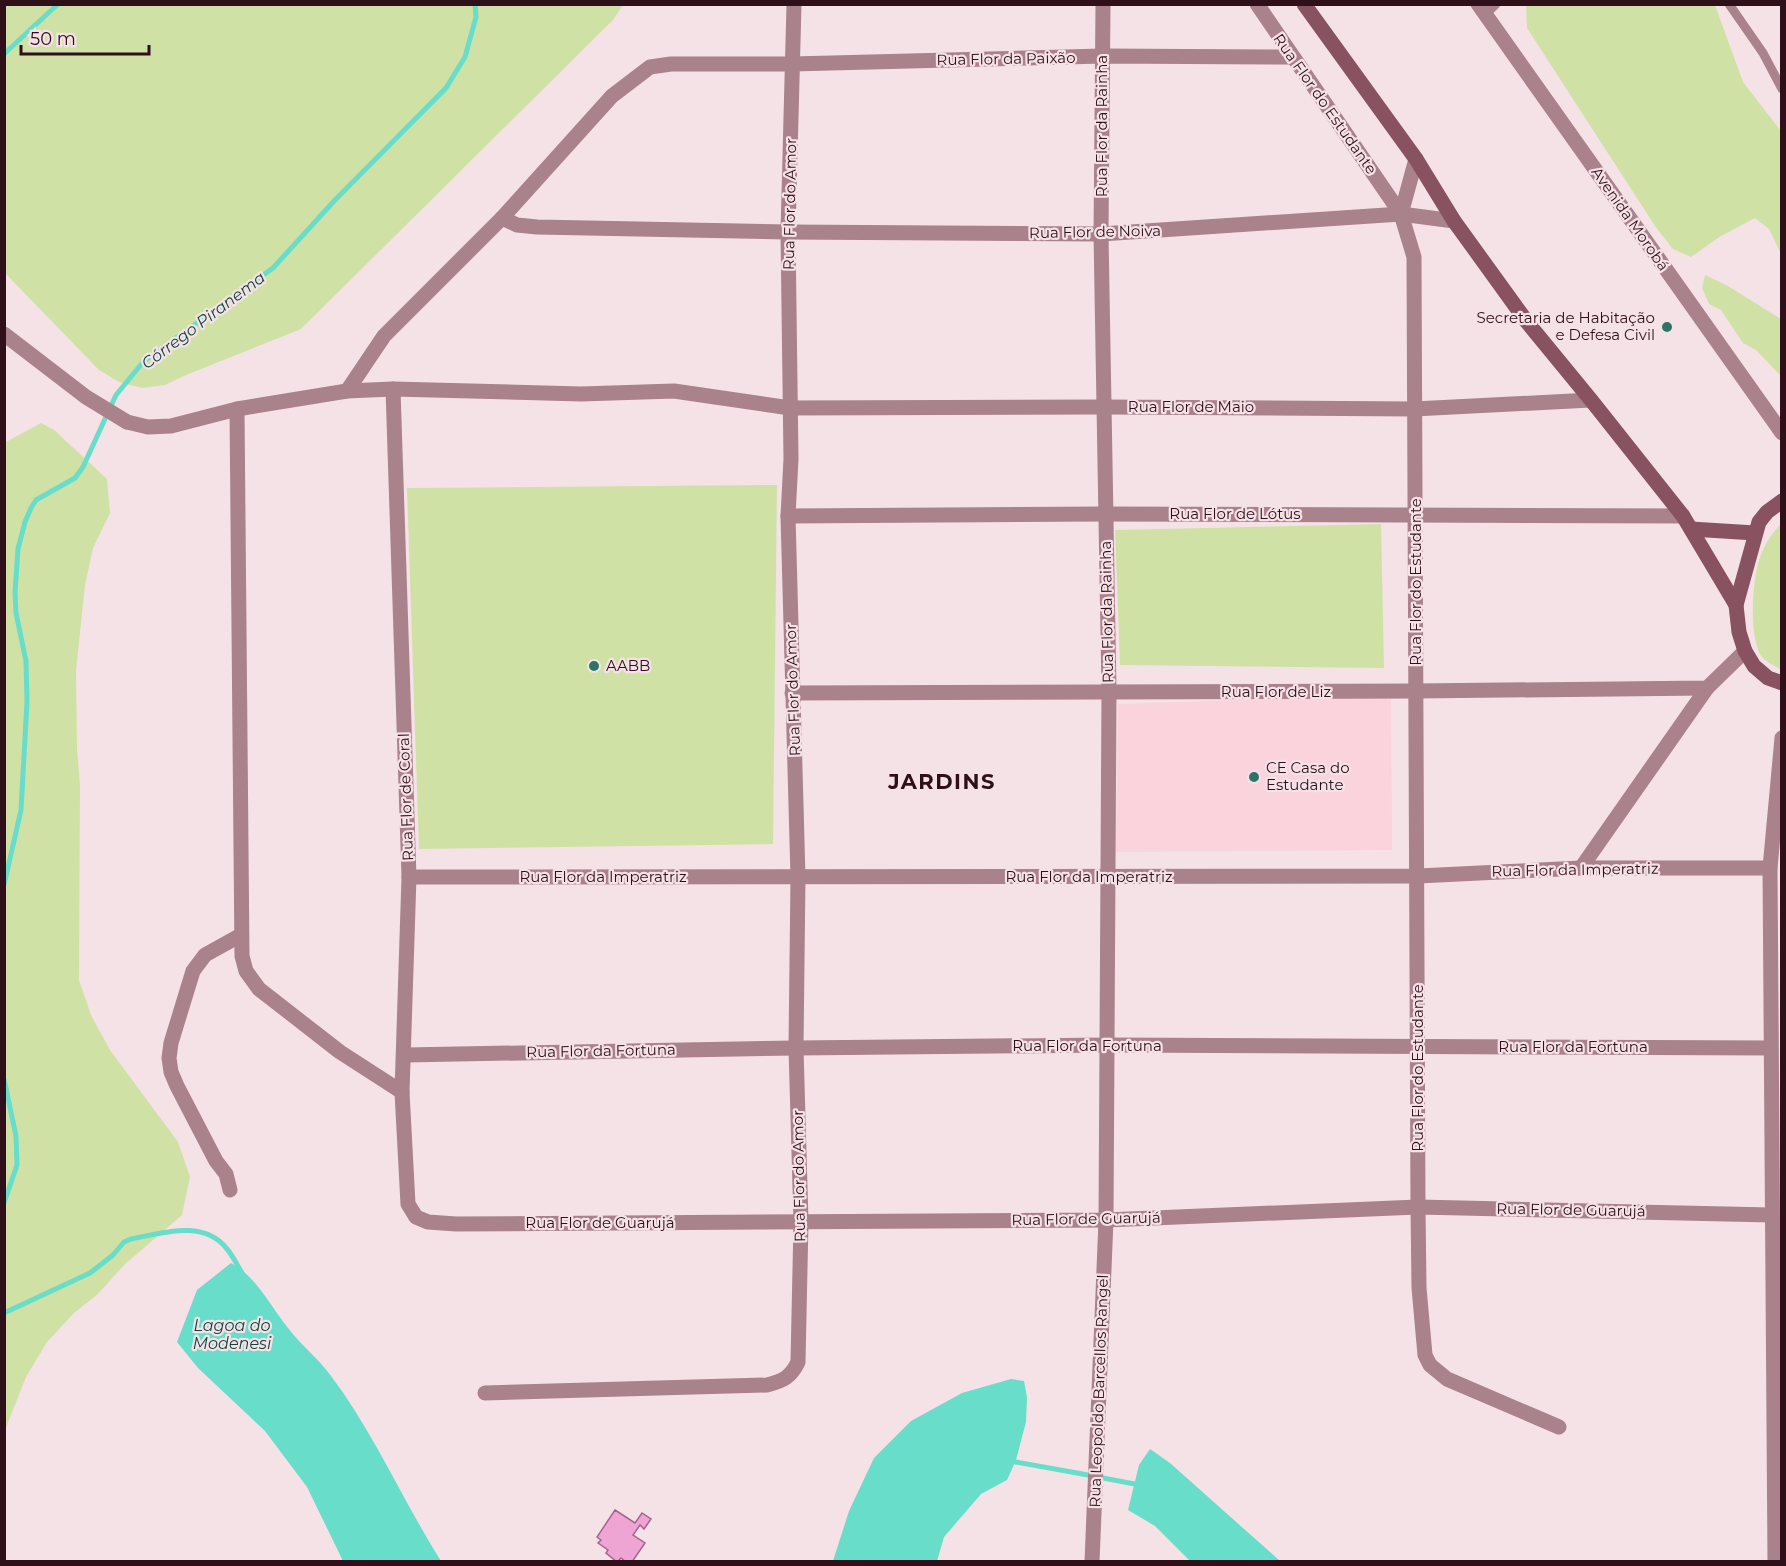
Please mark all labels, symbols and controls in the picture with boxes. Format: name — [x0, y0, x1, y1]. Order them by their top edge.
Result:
scale bar — [21, 18, 148, 56]
text: 50 m — [30, 28, 76, 50]
street label: Rua Flor do Estudante — [1270, 30, 1381, 178]
street label: Rua Flor da Paixão — [936, 48, 1076, 69]
street label: Rua Flor da Rainha — [1092, 55, 1111, 197]
street label: Rua Flor do Amor — [779, 138, 800, 270]
street label: Avenida Morobá — [1588, 163, 1673, 274]
street label: Rua Flor de Noiva — [1029, 221, 1161, 242]
water label: Córrego Piranema — [138, 268, 269, 373]
place label: Secretaria de Habitação e Defesa Civil — [1476, 308, 1655, 344]
marker: Secretaria de Habitação e Defesa Civil — [1660, 320, 1674, 334]
street label: Rua Flor de Maio — [1128, 397, 1254, 416]
street label: Rua Flor do Estudante — [1406, 498, 1425, 666]
street label: Rua Flor de Lótus — [1169, 504, 1301, 523]
street label: Rua Flor da Rainha — [1096, 541, 1117, 683]
street label: Rua Flor do Amor — [781, 624, 804, 756]
place label: AABB — [606, 656, 650, 675]
marker: AABB — [587, 659, 601, 673]
street label: Rua Flor de Liz — [1221, 682, 1331, 701]
street label: Rua Flor de Coral — [394, 733, 417, 861]
place label: CE Casa do Estudante — [1266, 758, 1350, 794]
district label: JARDINS — [887, 769, 996, 794]
marker: CE Casa do Estudante — [1247, 770, 1261, 784]
street label: Rua Flor da Imperatriz — [1491, 859, 1659, 880]
street label: Rua Flor da Imperatriz — [519, 867, 687, 886]
street label: Rua Flor da Imperatriz — [1005, 867, 1173, 886]
street label: Rua Flor do Estudante — [1408, 984, 1427, 1152]
street label: Rua Flor da Fortuna — [1012, 1036, 1162, 1055]
street label: Rua Flor da Fortuna — [1498, 1037, 1648, 1056]
street label: Rua Flor da Fortuna — [526, 1040, 676, 1061]
street label: Rua Flor do Amor — [788, 1110, 809, 1242]
street label: Rua Flor de Guarujá — [1496, 1199, 1646, 1220]
street label: Rua Flor de Guarujá — [1011, 1208, 1161, 1229]
street label: Rua Flor de Guarujá — [525, 1213, 675, 1232]
street label: Rua Leopoldo Barcellos Rangel — [1085, 1274, 1112, 1508]
water label: Lagoa do Modenesi — [193, 1316, 272, 1353]

